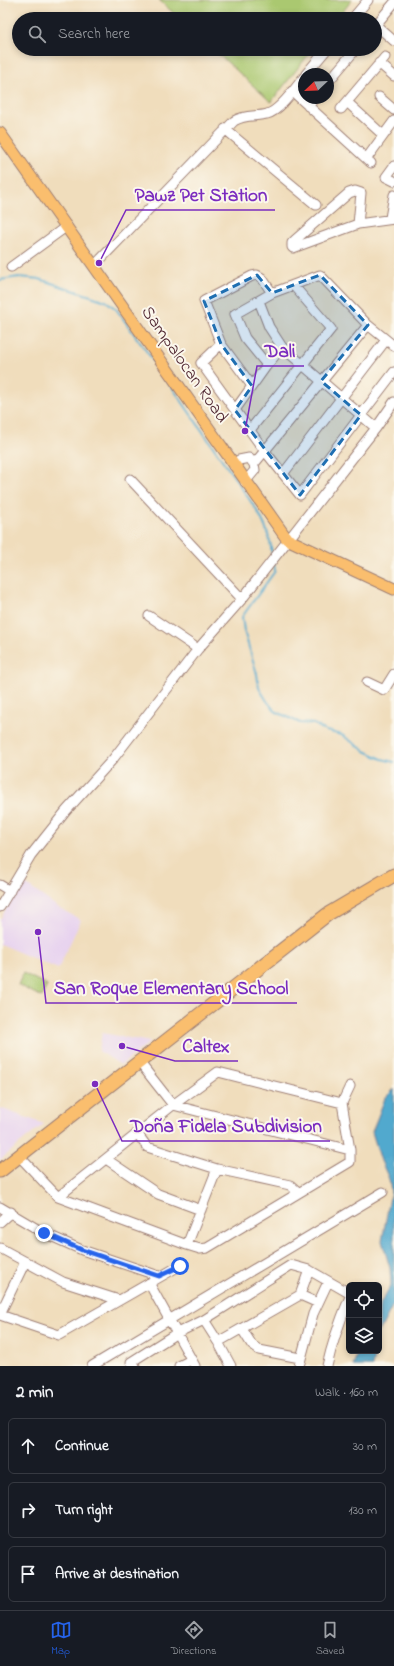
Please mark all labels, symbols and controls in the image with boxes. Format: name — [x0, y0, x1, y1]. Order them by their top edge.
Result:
search box — [12, 12, 382, 56]
icon: search — [26, 23, 48, 45]
text: Search here — [58, 23, 130, 45]
north arrow — [298, 68, 334, 104]
callout: Pawz Pet Station — [126, 179, 275, 210]
text: Pawz Pet Station — [135, 183, 267, 210]
street label: Sampalocan Road — [134, 301, 234, 429]
callout: Dali — [257, 335, 304, 366]
text: Dali — [264, 339, 295, 366]
callout: San Roque Elementary School — [46, 972, 297, 1003]
text: San Roque Elementary School — [54, 976, 288, 1005]
callout: Caltex — [175, 1030, 238, 1061]
text: Caltex — [182, 1034, 230, 1061]
callout: Doña Fidela Subdivision — [122, 1110, 330, 1141]
text: Doña Fidela Subdivision — [129, 1114, 322, 1141]
route end — [35, 1224, 53, 1242]
route start — [171, 1257, 189, 1275]
map controls — [346, 1282, 382, 1354]
button: locate — [346, 1282, 382, 1318]
button: layers — [346, 1318, 382, 1354]
text: 2 min — [16, 1380, 53, 1405]
text: Walk · 160 m — [315, 1383, 378, 1402]
icon: ahead — [17, 1435, 39, 1457]
text: Continue — [55, 1435, 109, 1457]
text: 30 m — [353, 1437, 377, 1456]
icon: right — [17, 1499, 39, 1521]
text: Turn right — [55, 1499, 113, 1521]
text: 130 m — [349, 1501, 377, 1520]
icon: arrive — [17, 1563, 39, 1585]
text: Arrive at destination — [55, 1563, 179, 1585]
tab: Map — [50, 1619, 72, 1659]
tab: Directions — [171, 1619, 216, 1659]
tab: Saved — [316, 1619, 344, 1659]

